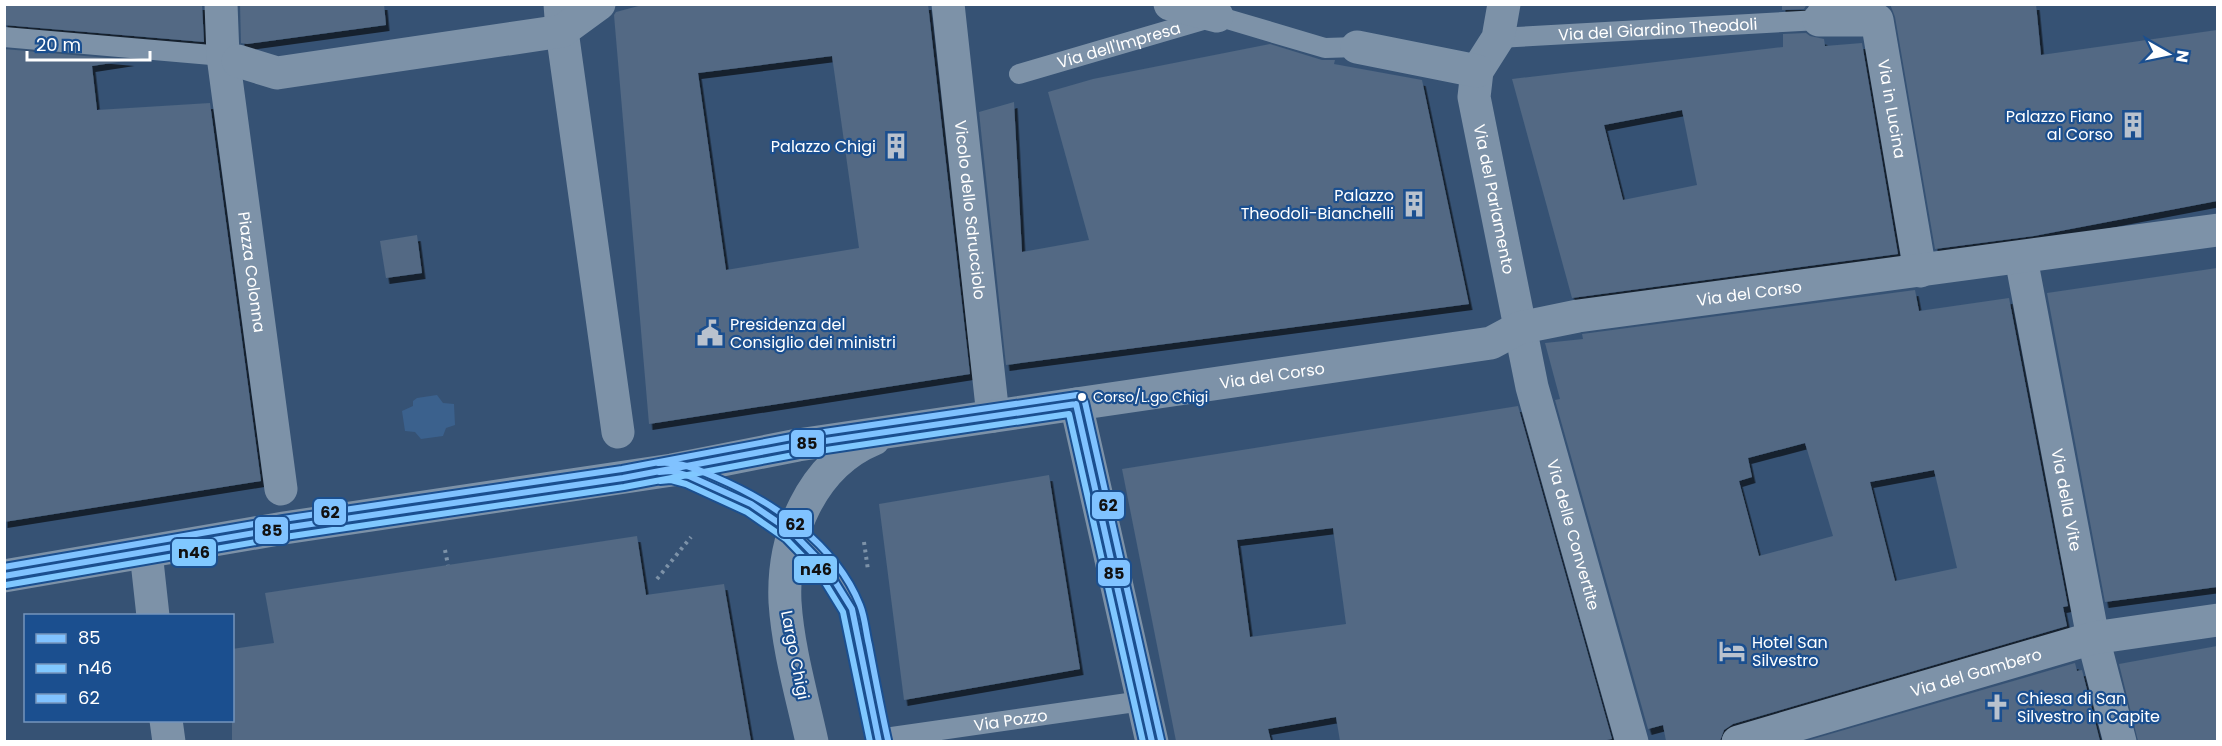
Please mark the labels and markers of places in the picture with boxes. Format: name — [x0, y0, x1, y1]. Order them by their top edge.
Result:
place label: Palazzo Fiano al Corso — [2006, 105, 2113, 146]
building icon: Palazzo Fiano al Corso — [2118, 110, 2148, 140]
building icon: Palazzo Chigi — [881, 131, 911, 161]
place label: Palazzo Chigi — [771, 135, 876, 158]
place label: Palazzo Theodoli-Bianchelli — [1241, 184, 1394, 225]
building icon: Palazzo Theodoli-Bianchelli — [1399, 189, 1429, 219]
place label: Presidenza del Consiglio dei ministri — [730, 313, 896, 354]
public building icon: Presidenza del Consiglio dei ministri — [695, 318, 725, 348]
place label: Corso/L.go Chigi — [1093, 387, 1208, 407]
marker: Corso/L.go Chigi — [1076, 391, 1088, 403]
place label: Hotel San Silvestro — [1752, 631, 1828, 672]
hotel icon: Hotel San Silvestro — [1717, 636, 1747, 666]
place label: Chiesa di San Silvestro in Capite — [2017, 687, 2160, 728]
church icon: Chiesa di San Silvestro in Capite — [1982, 692, 2012, 722]

